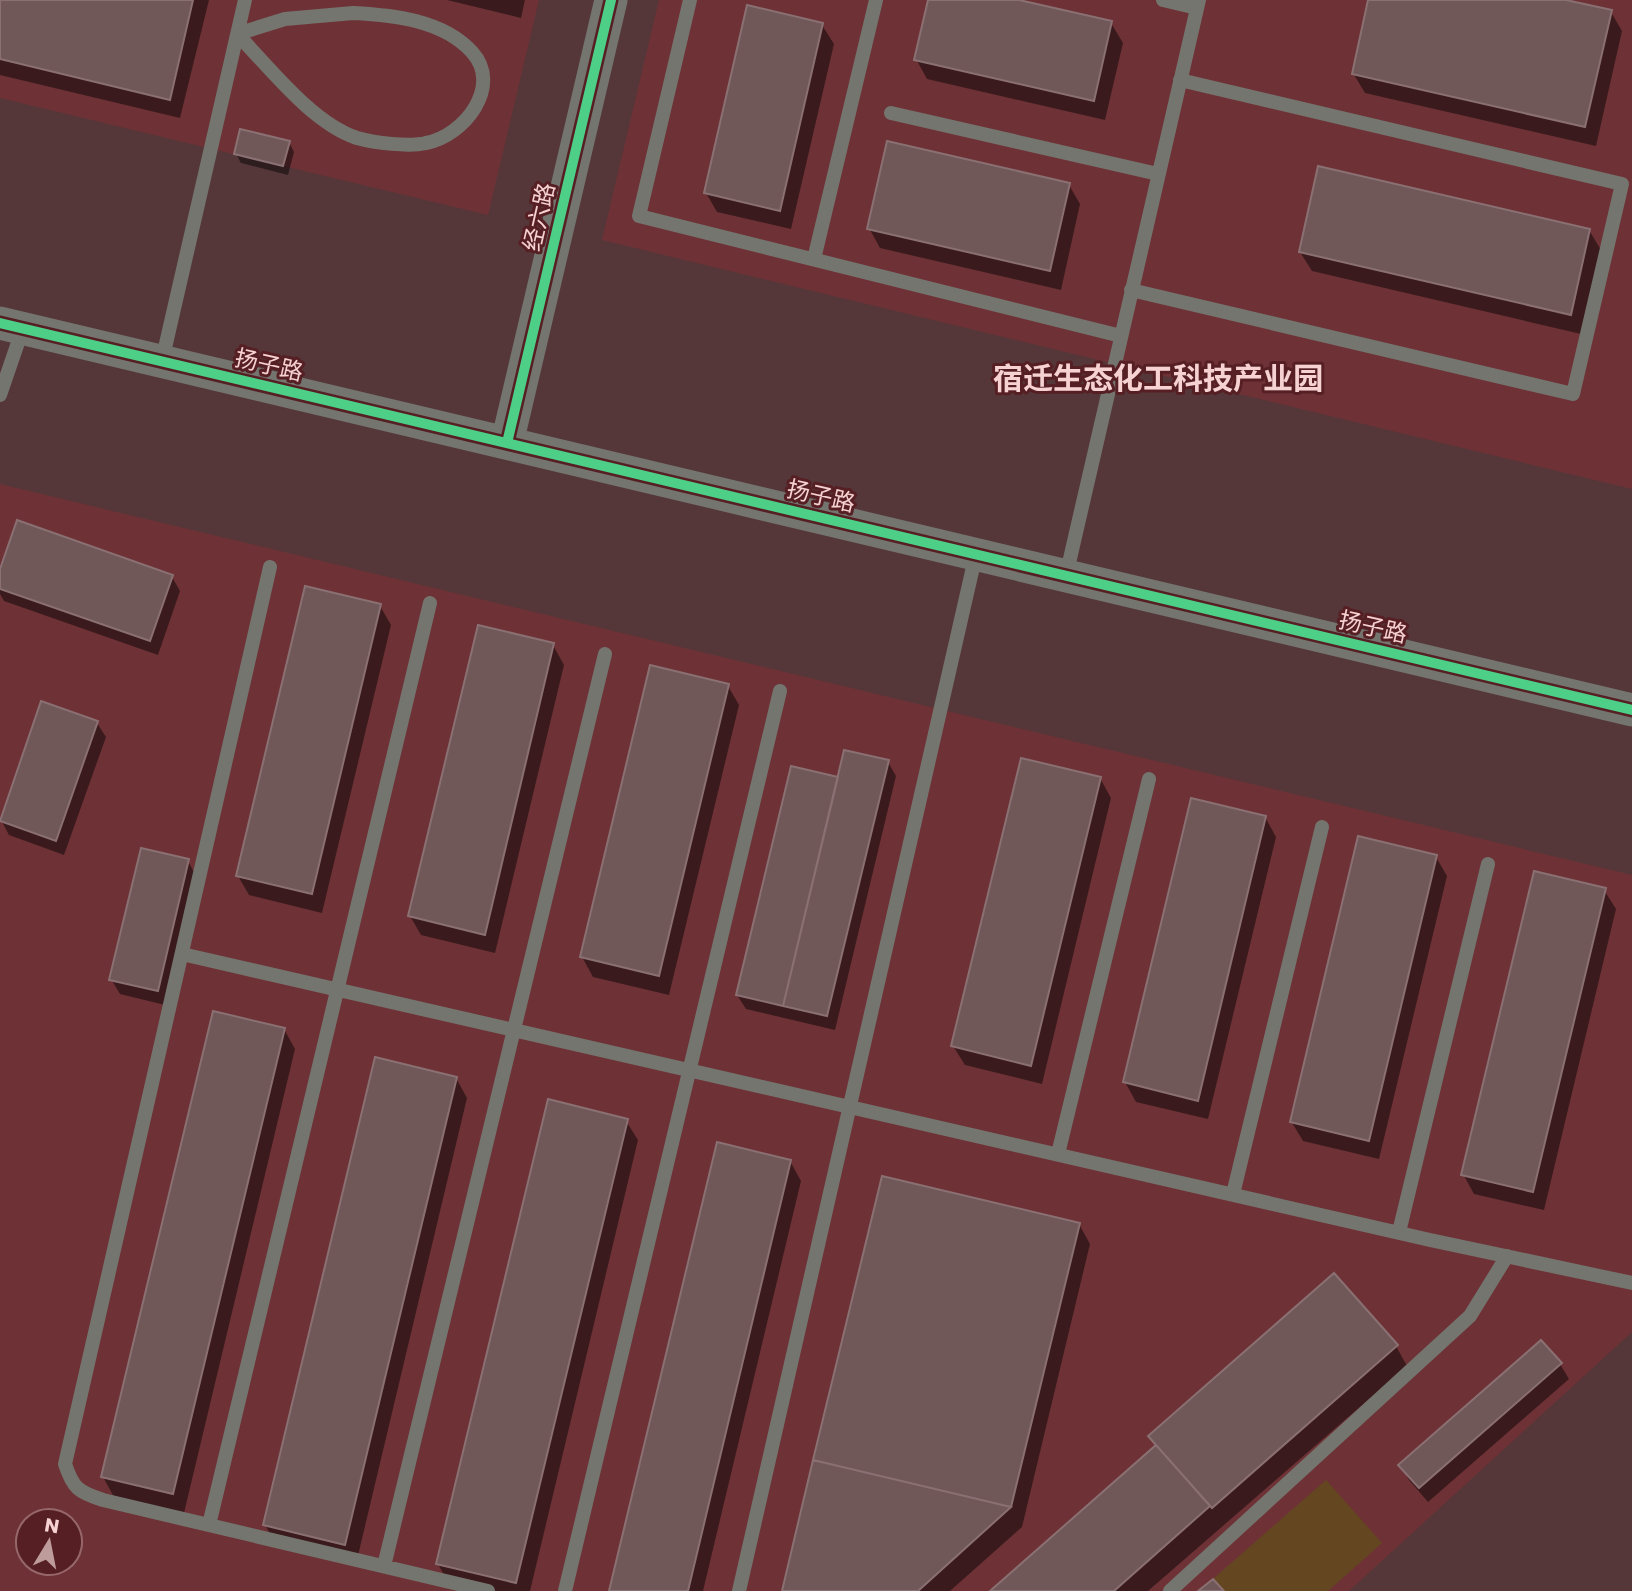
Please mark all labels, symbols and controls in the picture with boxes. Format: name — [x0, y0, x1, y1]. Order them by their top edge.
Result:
street label: 经六路 — [516, 180, 562, 254]
street label: 扬子路 — [232, 342, 306, 388]
district label: 宿迁生态化工科技产业园 — [993, 357, 1323, 400]
street label: 扬子路 — [784, 473, 858, 519]
street label: 扬子路 — [1336, 604, 1410, 650]
north arrow — [14, 1507, 84, 1577]
text: N — [42, 1511, 61, 1540]

